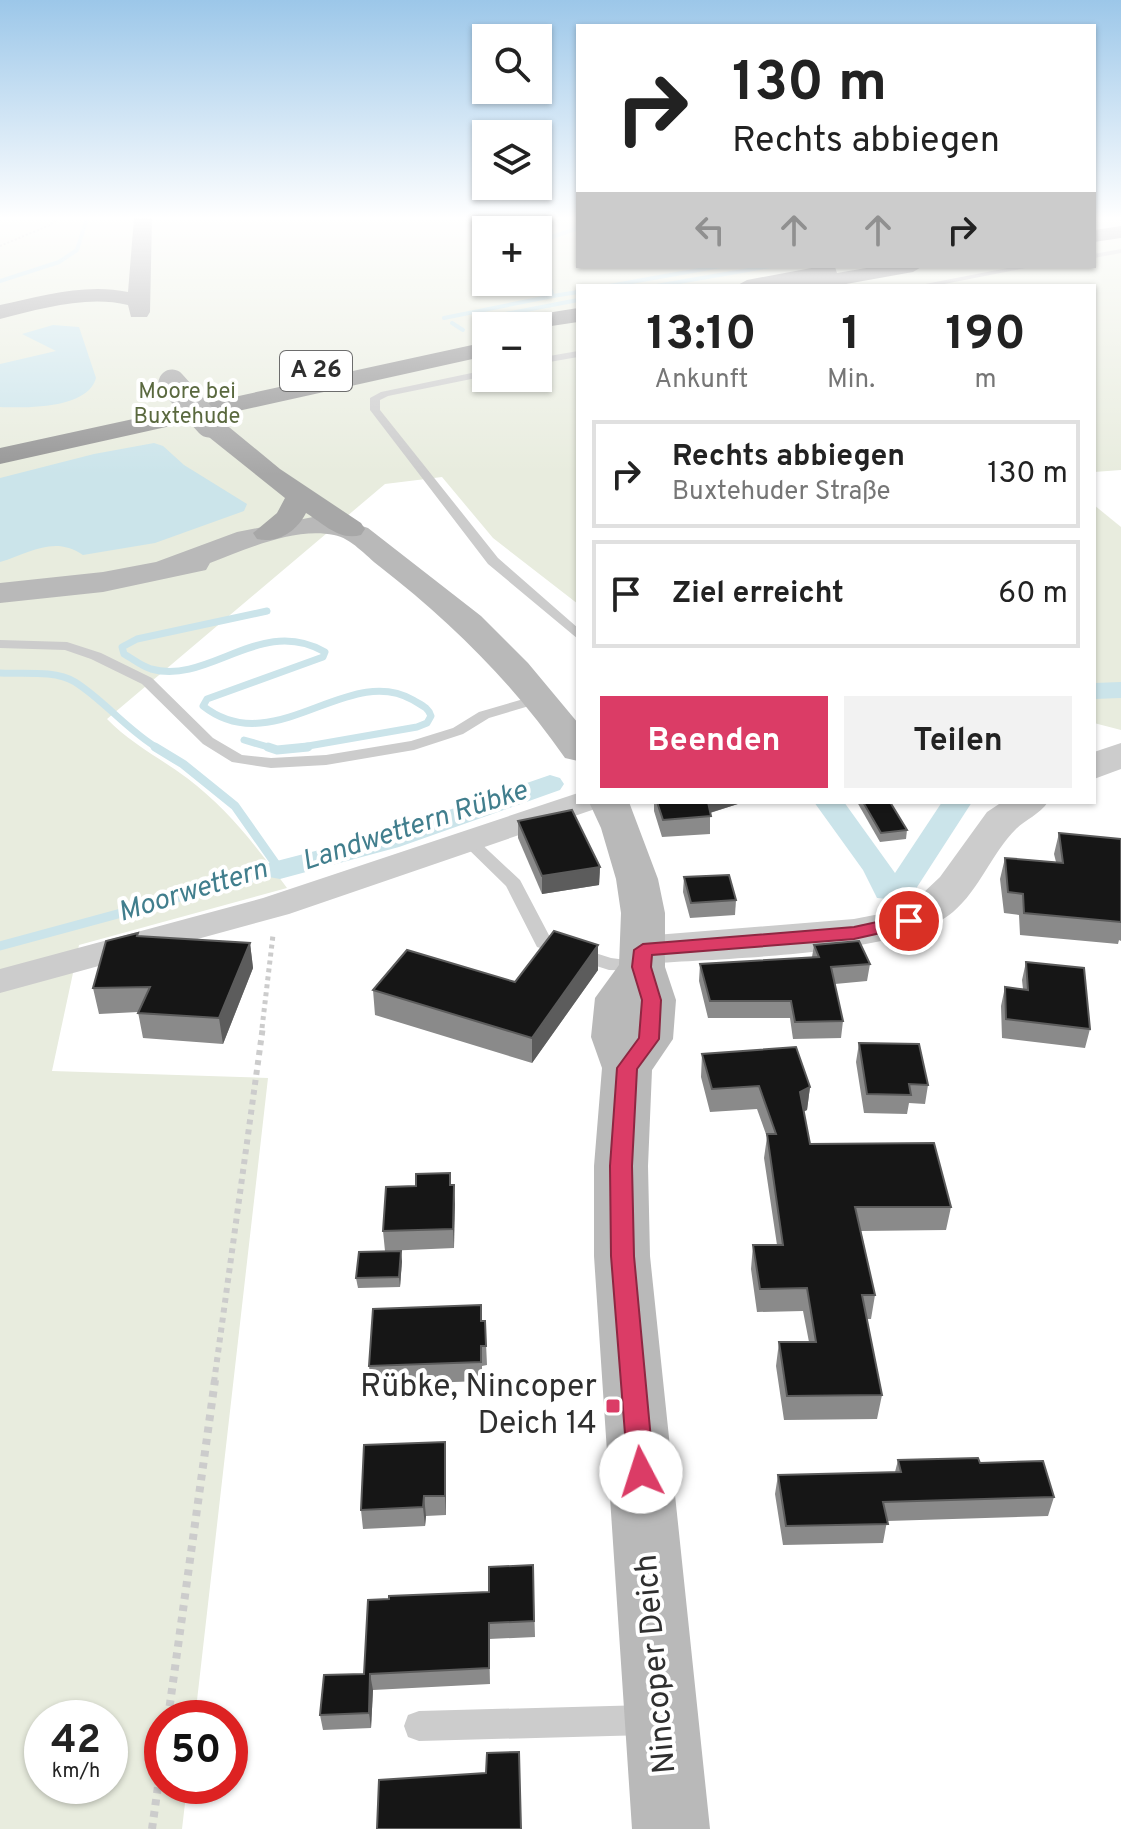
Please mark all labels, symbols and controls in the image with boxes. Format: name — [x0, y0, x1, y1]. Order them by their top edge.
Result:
map controls — [472, 24, 552, 392]
button: search — [472, 24, 552, 104]
text: 130 m — [732, 50, 887, 120]
icon: right — [600, 56, 704, 160]
text: Rechts abbiegen — [732, 119, 1000, 165]
button: layers — [472, 120, 552, 200]
icon: left — [688, 208, 732, 252]
icon: ahead — [772, 208, 816, 252]
icon: ahead — [856, 208, 900, 252]
icon: right — [940, 208, 984, 252]
button: + — [472, 216, 552, 296]
text: 13:10 — [646, 306, 757, 366]
text: 1 — [841, 306, 861, 366]
text: 190 — [945, 306, 1026, 366]
button: − — [472, 312, 552, 392]
road number: A 26 — [280, 351, 352, 391]
text: Ankunft — [655, 364, 748, 397]
text: Min. — [827, 364, 875, 397]
text: m — [975, 364, 997, 397]
park label: Moore bei Buxtehude — [134, 379, 240, 431]
text: Rechts abbiegen — [672, 439, 905, 476]
icon: right — [604, 452, 648, 496]
text: 130 m — [987, 456, 1068, 493]
text: Buxtehuder Straße — [672, 476, 891, 509]
icon: arrive — [604, 572, 648, 616]
text: Ziel erreicht — [672, 576, 844, 613]
text: 60 m — [998, 576, 1068, 613]
button: Beenden — [600, 696, 828, 788]
button: Teilen — [844, 696, 1072, 788]
water label: Landwettern Rübke — [298, 773, 533, 880]
water label: Moorwettern — [114, 852, 272, 932]
pin — [875, 887, 943, 955]
icon: arrive — [887, 899, 931, 943]
place label: Rübke, Nincoper Deich 14 — [360, 1368, 597, 1445]
marker: Rübke, Nincoper Deich 14 — [604, 1397, 622, 1415]
position arrow — [599, 1430, 683, 1514]
street label: Nincoper Deich — [627, 1553, 687, 1775]
speed limit sign: 50 — [144, 1700, 248, 1804]
text: 42 — [51, 1717, 101, 1767]
text: km/h — [52, 1759, 100, 1785]

